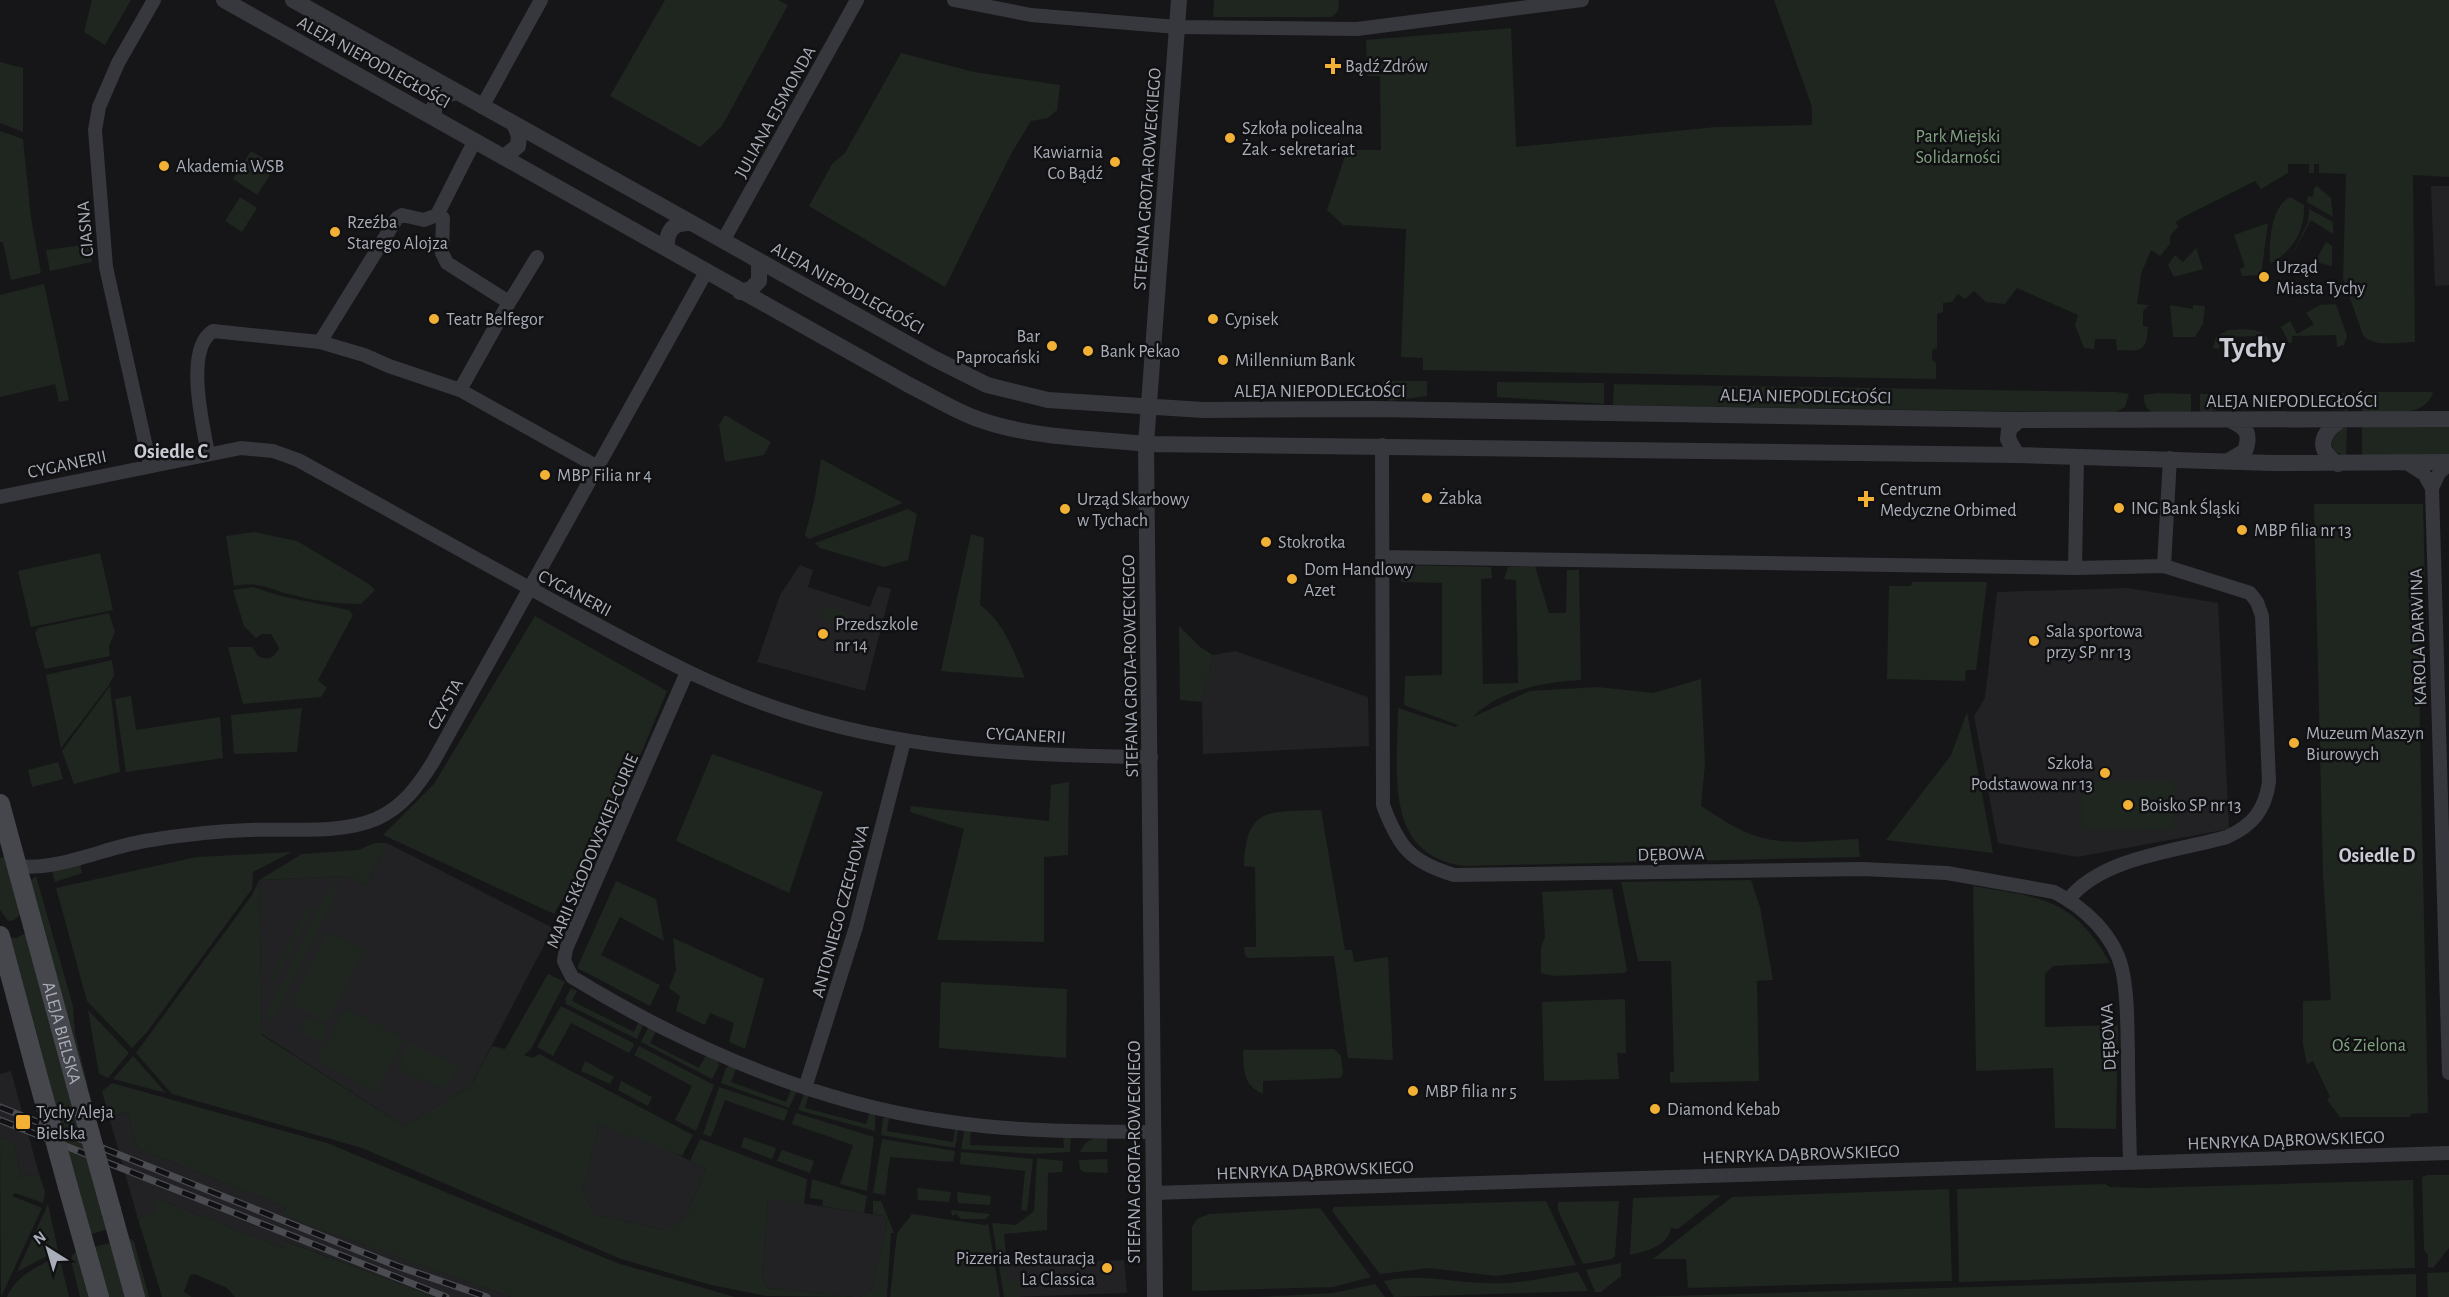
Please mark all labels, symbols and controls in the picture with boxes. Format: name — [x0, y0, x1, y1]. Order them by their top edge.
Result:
street label: ALEJA NIEPODLEGŁOŚCI — [294, 11, 454, 112]
street label: JULIANA EJSMONDA — [732, 43, 820, 181]
place label: Bądź Zdrów — [1345, 58, 1428, 76]
marker: Bądź Zdrów — [1326, 59, 1340, 73]
street label: STEFANA GROTA-ROWECKIEGO — [1131, 67, 1165, 291]
place label: Szkoła policealna Żak - sekretariat — [1242, 120, 1363, 159]
park label: Park Miejski Solidarności — [1915, 128, 2001, 167]
marker: Szkoła policealna Żak - sekretariat — [1223, 131, 1237, 145]
place label: Kawiarnia Co Bądź — [1033, 144, 1103, 183]
marker: Kawiarnia Co Bądź — [1108, 155, 1122, 169]
place label: Akademia WSB — [176, 158, 284, 176]
marker: Akademia WSB — [157, 159, 171, 173]
street label: CIASNA — [75, 200, 97, 257]
place label: Rzeźba Starego Alojza — [347, 214, 448, 253]
marker: Rzeźba Starego Alojza — [328, 225, 342, 239]
street label: ALEJA NIEPODLEGŁOŚCI — [768, 237, 928, 338]
place label: Urząd Miasta Tychy — [2276, 259, 2366, 298]
marker: Urząd Miasta Tychy — [2257, 270, 2271, 284]
place label: Teatr Belfegor — [446, 311, 544, 329]
place label: Cypisek — [1225, 311, 1279, 329]
marker: Teatr Belfegor — [427, 312, 441, 326]
marker: Cypisek — [1206, 312, 1220, 326]
place label: Bar Paprocański — [956, 328, 1040, 367]
district label: Tychy — [2219, 333, 2286, 363]
marker: Bar Paprocański — [1045, 339, 1059, 353]
place label: Bank Pekao — [1100, 343, 1180, 361]
marker: Bank Pekao — [1081, 344, 1095, 358]
place label: Millennium Bank — [1235, 352, 1356, 370]
marker: Millennium Bank — [1216, 353, 1230, 367]
street label: ALEJA NIEPODLEGŁOŚCI — [1234, 380, 1406, 401]
street label: ALEJA NIEPODLEGŁOŚCI — [1720, 384, 1892, 407]
street label: ALEJA NIEPODLEGŁOŚCI — [2206, 390, 2378, 411]
district label: Osiedle C — [134, 442, 209, 462]
street label: CYGANERII — [26, 448, 108, 482]
place label: MBP Filia nr 4 — [557, 467, 652, 485]
marker: MBP Filia nr 4 — [538, 468, 552, 482]
place label: Centrum Medyczne Orbimed — [1880, 481, 2017, 520]
place label: Żabka — [1439, 488, 1482, 508]
marker: Centrum Medyczne Orbimed — [1857, 490, 1875, 508]
place label: Urząd Skarbowy w Tychach — [1077, 491, 1190, 530]
marker: Żabka — [1420, 491, 1434, 505]
place label: ING Bank Śląski — [2131, 497, 2240, 518]
marker: ING Bank Śląski — [2112, 501, 2126, 515]
marker: Urząd Skarbowy w Tychach — [1058, 502, 1072, 516]
place label: MBP filia nr 13 — [2254, 522, 2352, 540]
marker: MBP filia nr 13 — [2235, 523, 2249, 537]
place label: Stokrotka — [1278, 534, 1346, 552]
marker: Stokrotka — [1259, 535, 1273, 549]
street label: STEFANA GROTA-ROWECKIEGO — [1120, 554, 1142, 778]
place label: Dom Handlowy Azet — [1304, 561, 1414, 600]
street label: CYGANERII — [535, 567, 614, 621]
street label: KAROLA DARWINA — [2408, 567, 2430, 706]
marker: Dom Handlowy Azet — [1285, 572, 1299, 586]
place label: Przedszkole nr 14 — [835, 616, 918, 655]
place label: Sala sportowa przy SP nr 13 — [2046, 623, 2143, 662]
marker: Przedszkole nr 14 — [816, 627, 830, 641]
marker: Sala sportowa przy SP nr 13 — [2027, 634, 2041, 648]
street label: CZYSTA — [425, 676, 467, 733]
street label: CYGANERII — [985, 725, 1066, 747]
place label: Muzeum Maszyn Biurowych — [2306, 725, 2424, 764]
marker: Muzeum Maszyn Biurowych — [2287, 736, 2301, 750]
street label: MARII SKŁODOWSKIEJ-CURIE — [544, 751, 642, 951]
place label: Szkoła Podstawowa nr 13 — [1971, 755, 2093, 794]
marker: Szkoła Podstawowa nr 13 — [2098, 766, 2112, 780]
place label: Boisko SP nr 13 — [2140, 797, 2241, 815]
marker: Boisko SP nr 13 — [2121, 798, 2135, 812]
street label: ANTONIEGO CZECHOWA — [809, 822, 873, 1000]
street label: DĘBOWA — [1637, 845, 1705, 865]
district label: Osiedle D — [2339, 846, 2415, 866]
street label: ALEJA BIELSKA — [39, 980, 84, 1087]
street label: DĘBOWA — [2098, 1002, 2120, 1071]
park label: Oś Zielona — [2332, 1037, 2406, 1055]
street label: STEFANA GROTA-ROWECKIEGO — [1126, 1041, 1144, 1263]
place label: MBP filia nr 5 — [1425, 1083, 1517, 1101]
marker: MBP filia nr 5 — [1406, 1084, 1420, 1098]
place label: Diamond Kebab — [1667, 1101, 1780, 1119]
marker: Diamond Kebab — [1648, 1102, 1662, 1116]
place label: Tychy Aleja Bielska — [36, 1104, 114, 1143]
marker: Tychy Aleja Bielska — [14, 1113, 32, 1131]
street label: HENRYKA DĄBROWSKIEGO — [2187, 1129, 2385, 1153]
street label: HENRYKA DĄBROWSKIEGO — [1702, 1143, 1900, 1167]
street label: HENRYKA DĄBROWSKIEGO — [1216, 1159, 1414, 1183]
north arrow — [18, 1219, 78, 1279]
text: N — [30, 1228, 49, 1248]
place label: Pizzeria Restauracja La Classica — [956, 1250, 1095, 1289]
marker: Pizzeria Restauracja La Classica — [1100, 1261, 1114, 1275]

